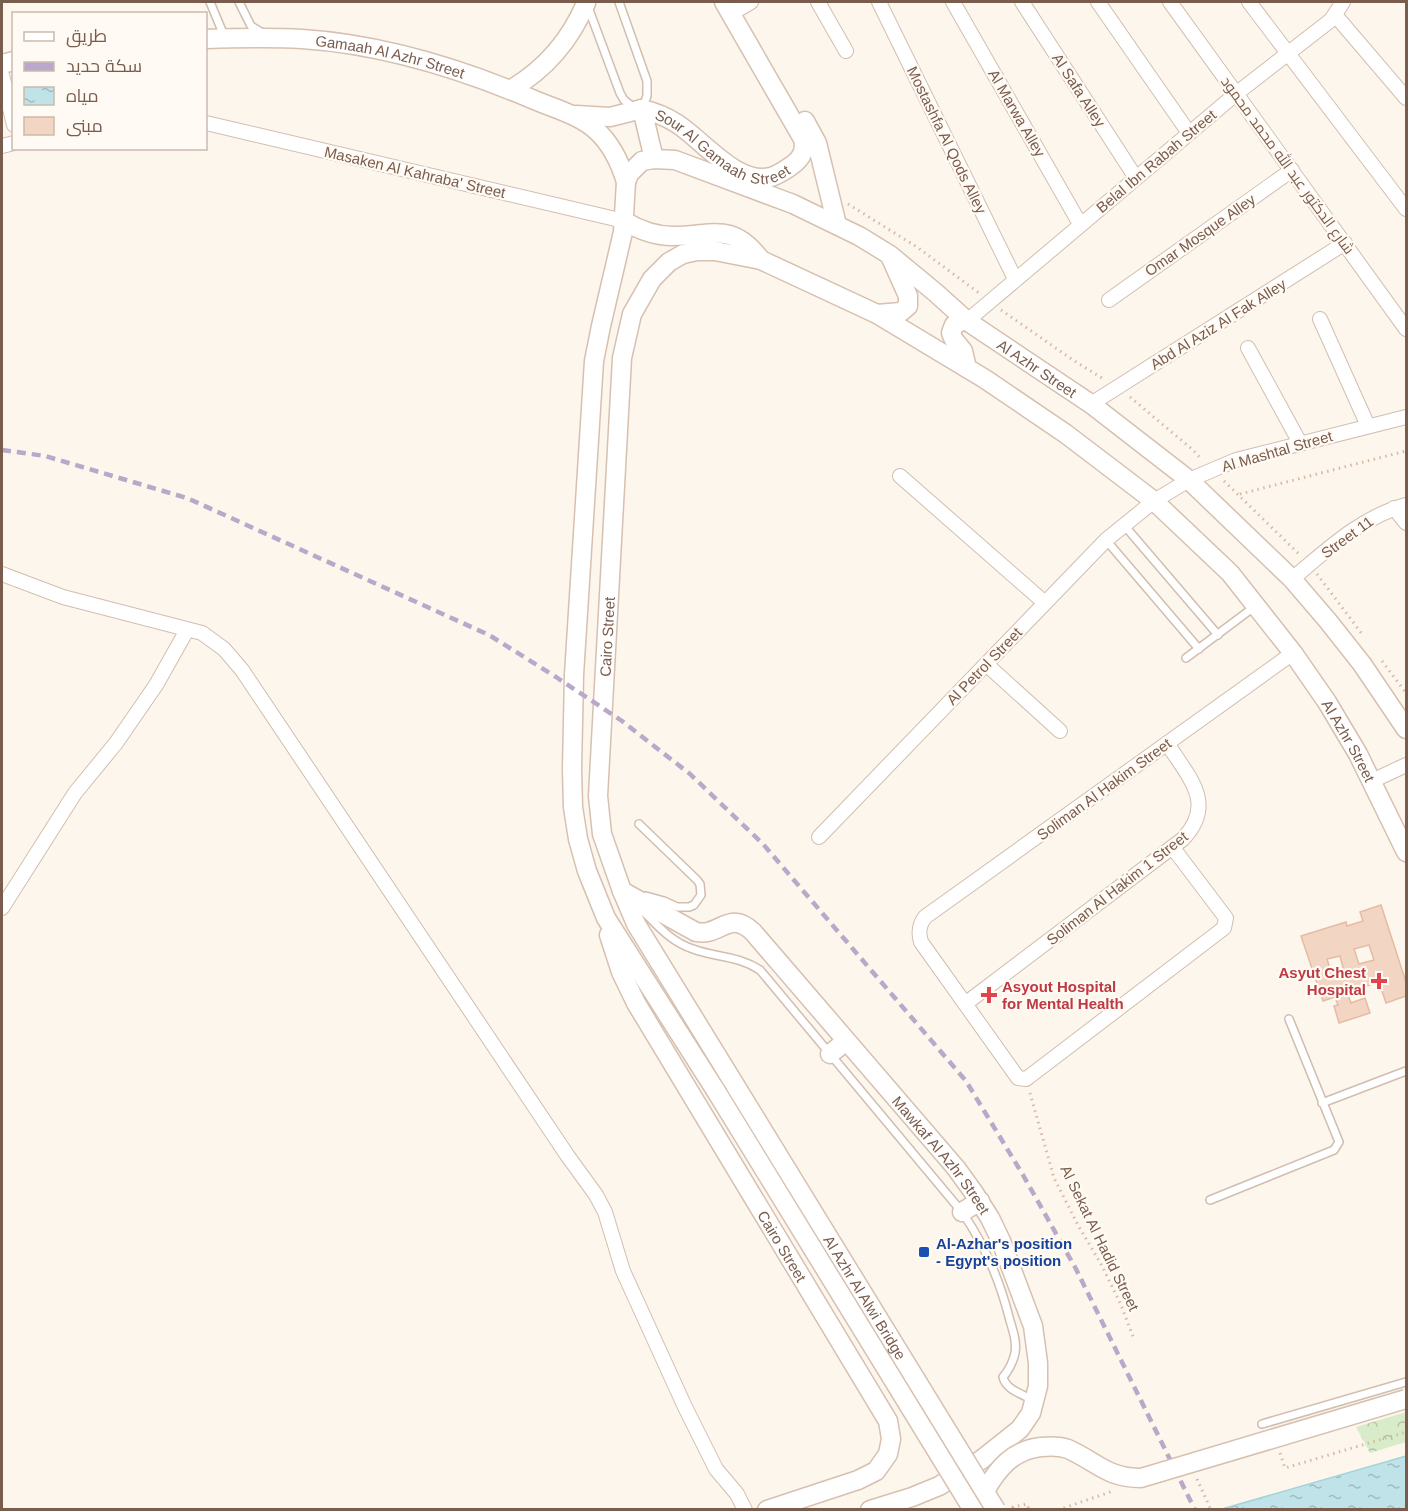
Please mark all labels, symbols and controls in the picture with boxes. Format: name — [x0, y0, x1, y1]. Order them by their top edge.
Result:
legend — [12, 12, 207, 150]
text: طريق — [66, 26, 107, 48]
street label: Gamaah Al Azhr Street — [315, 32, 468, 81]
street label: Al Safa Alley — [1049, 50, 1109, 130]
text: سكة حديد — [66, 56, 142, 76]
street label: Mostashfa Al Qods Alley — [904, 64, 990, 217]
street label: Al Marwa Alley — [985, 66, 1049, 160]
street label: شارع الدكتور عبد الله محمد محمود — [1215, 72, 1359, 259]
text: مياه — [66, 86, 99, 106]
street label: Sour Al Gamaah Street — [653, 105, 794, 187]
street label: Belal Ibn Rabah Street — [1093, 105, 1220, 216]
text: مبنى — [66, 116, 103, 137]
street label: Masaken Al Kahraba' Street — [323, 143, 508, 201]
street label: Omar Mosque Alley — [1142, 190, 1259, 280]
street label: Abd Al Aziz Al Fak Alley — [1147, 275, 1289, 373]
street label: Al Azhr Street — [994, 335, 1081, 401]
street label: Al Mashtal Street — [1220, 427, 1335, 475]
street label: Street 11 — [1318, 513, 1376, 561]
street label: Cairo Street — [596, 595, 617, 677]
street label: Al Petrol Street — [943, 623, 1026, 708]
street label: Al Azhr Street — [1319, 696, 1379, 785]
street label: Soliman Al Hakim Street — [1034, 734, 1175, 843]
street label: Soliman Al Hakim 1 Street — [1043, 827, 1192, 948]
place label: Asyut Chest Hospital — [1278, 964, 1366, 998]
marker: Asyut Chest Hospital — [1370, 972, 1388, 990]
place label: Asyout Hospital for Mental Health — [1002, 978, 1124, 1012]
marker: Asyout Hospital for Mental Health — [980, 986, 998, 1004]
street label: Mawkaf Al Azhr Street — [889, 1092, 994, 1218]
street label: Al Sekat Al Hadid Street — [1057, 1162, 1143, 1314]
street label: Cairo Street — [755, 1207, 811, 1285]
street label: Al Azhr Al Alwi Bridge — [821, 1232, 910, 1362]
place label: Al-Azhar's position - Egypt's position — [936, 1235, 1072, 1269]
marker: Al-Azhar's position - Egypt's position — [917, 1245, 931, 1259]

